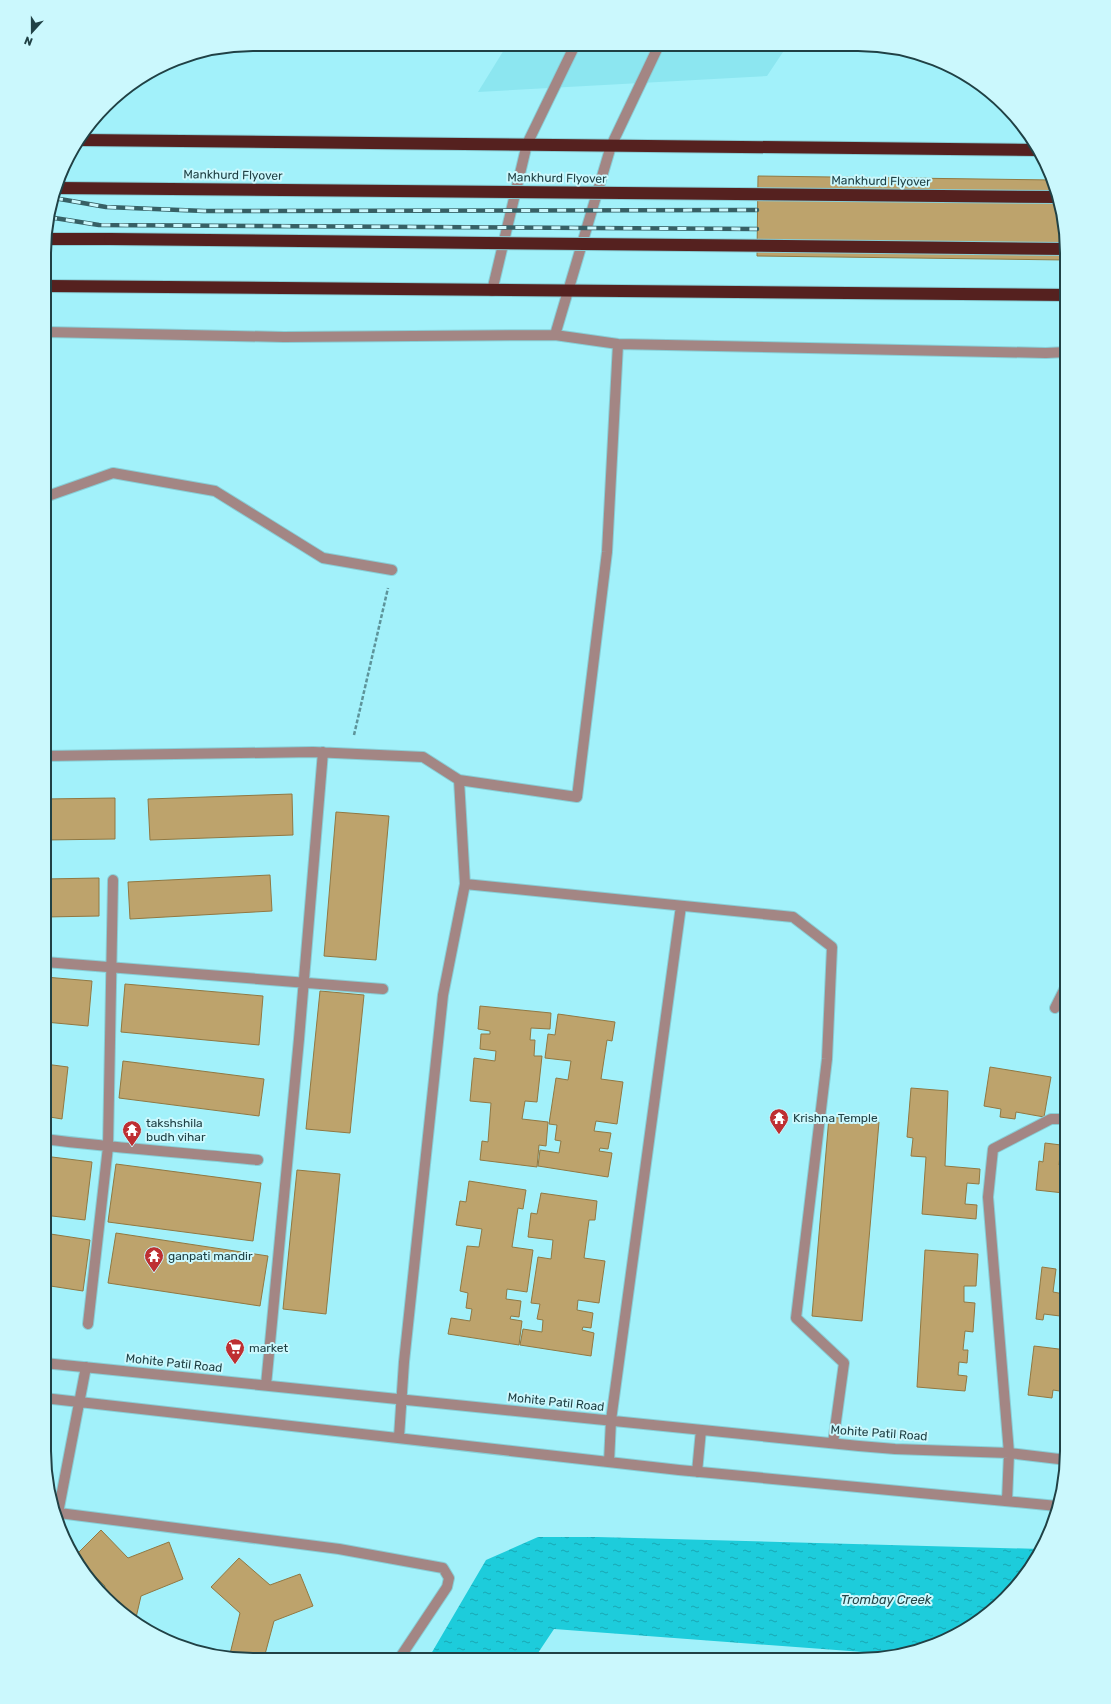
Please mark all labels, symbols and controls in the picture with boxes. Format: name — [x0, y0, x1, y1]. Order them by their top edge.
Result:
north arrow — [12, 12, 52, 52]
text: N — [22, 33, 35, 48]
street label: Mankhurd Flyover — [183, 167, 283, 183]
street label: Mankhurd Flyover — [507, 170, 607, 186]
street label: Mankhurd Flyover — [831, 173, 931, 189]
temple icon: Krishna Temple — [768, 1107, 790, 1135]
place label: Krishna Temple — [793, 1111, 878, 1125]
place label: takshshila budh vihar — [146, 1116, 206, 1144]
temple icon: takshshila budh vihar — [121, 1119, 143, 1147]
temple icon: ganpati mandir — [143, 1245, 165, 1273]
place label: ganpati mandir — [168, 1249, 253, 1263]
supermarket icon: market — [224, 1337, 246, 1365]
place label: market — [249, 1341, 288, 1355]
street label: Mohite Patil Road — [125, 1351, 223, 1375]
street label: Mohite Patil Road — [507, 1390, 605, 1414]
street label: Mohite Patil Road — [830, 1423, 928, 1443]
water label: Trombay Creek — [841, 1592, 932, 1607]

